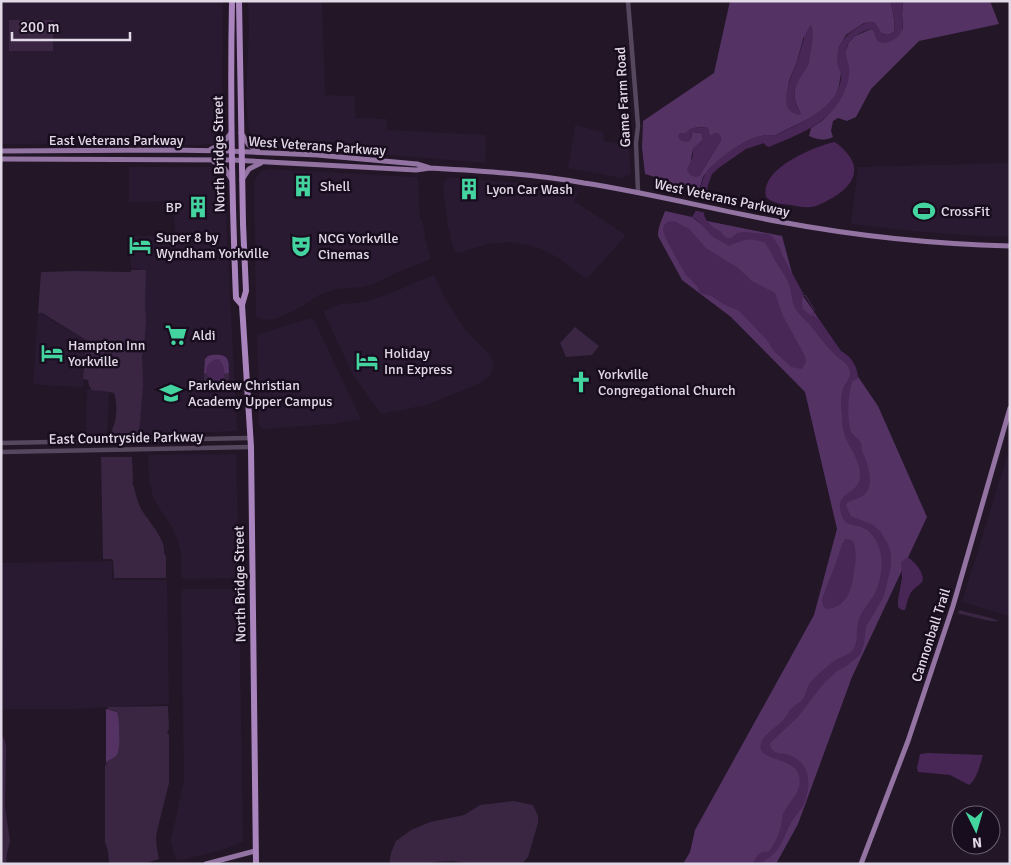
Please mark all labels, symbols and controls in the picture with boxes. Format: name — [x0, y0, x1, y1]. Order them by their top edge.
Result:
scale bar — [12, 10, 130, 42]
text: 200 m — [20, 18, 60, 36]
street label: Game Farm Road — [612, 46, 634, 148]
street label: North Bridge Street — [209, 95, 229, 212]
street label: East Veterans Parkway — [49, 132, 184, 149]
street label: West Veterans Parkway — [248, 133, 387, 159]
building icon: Shell — [290, 173, 316, 199]
street label: West Veterans Parkway — [653, 175, 792, 221]
building icon: Lyon Car Wash — [456, 176, 482, 202]
place label: Shell — [320, 178, 350, 195]
place label: Lyon Car Wash — [486, 181, 573, 198]
building icon: BP — [185, 194, 211, 220]
sports icon: CrossFit — [911, 198, 937, 224]
place label: BP — [166, 199, 182, 216]
place label: CrossFit — [941, 203, 990, 220]
place label: Super 8 by Wyndham Yorkville — [156, 229, 269, 262]
place label: NCG Yorkville Cinemas — [318, 230, 399, 263]
hotel icon: Super 8 by Wyndham Yorkville — [127, 232, 153, 258]
theatre icon: NCG Yorkville Cinemas — [288, 233, 314, 259]
supermarket icon: Aldi — [163, 322, 189, 348]
place label: Aldi — [192, 327, 216, 344]
place label: Hampton Inn Yorkville — [68, 337, 145, 370]
hotel icon: Hampton Inn Yorkville — [39, 340, 65, 366]
place label: Holiday Inn Express — [384, 345, 452, 378]
hotel icon: Holiday Inn Express — [354, 348, 380, 374]
place label: Yorkville Congregational Church — [598, 366, 736, 399]
church icon: Yorkville Congregational Church — [568, 369, 594, 395]
place label: Parkview Christian Academy Upper Campus — [188, 377, 332, 410]
school or university icon: Parkview Christian Academy Upper Campus — [158, 380, 184, 406]
street label: East Countryside Parkway — [49, 428, 204, 448]
street label: North Bridge Street — [230, 525, 250, 642]
street label: Cannonball Trail — [908, 586, 954, 684]
north arrow — [951, 805, 1001, 855]
text: N — [971, 834, 983, 851]

